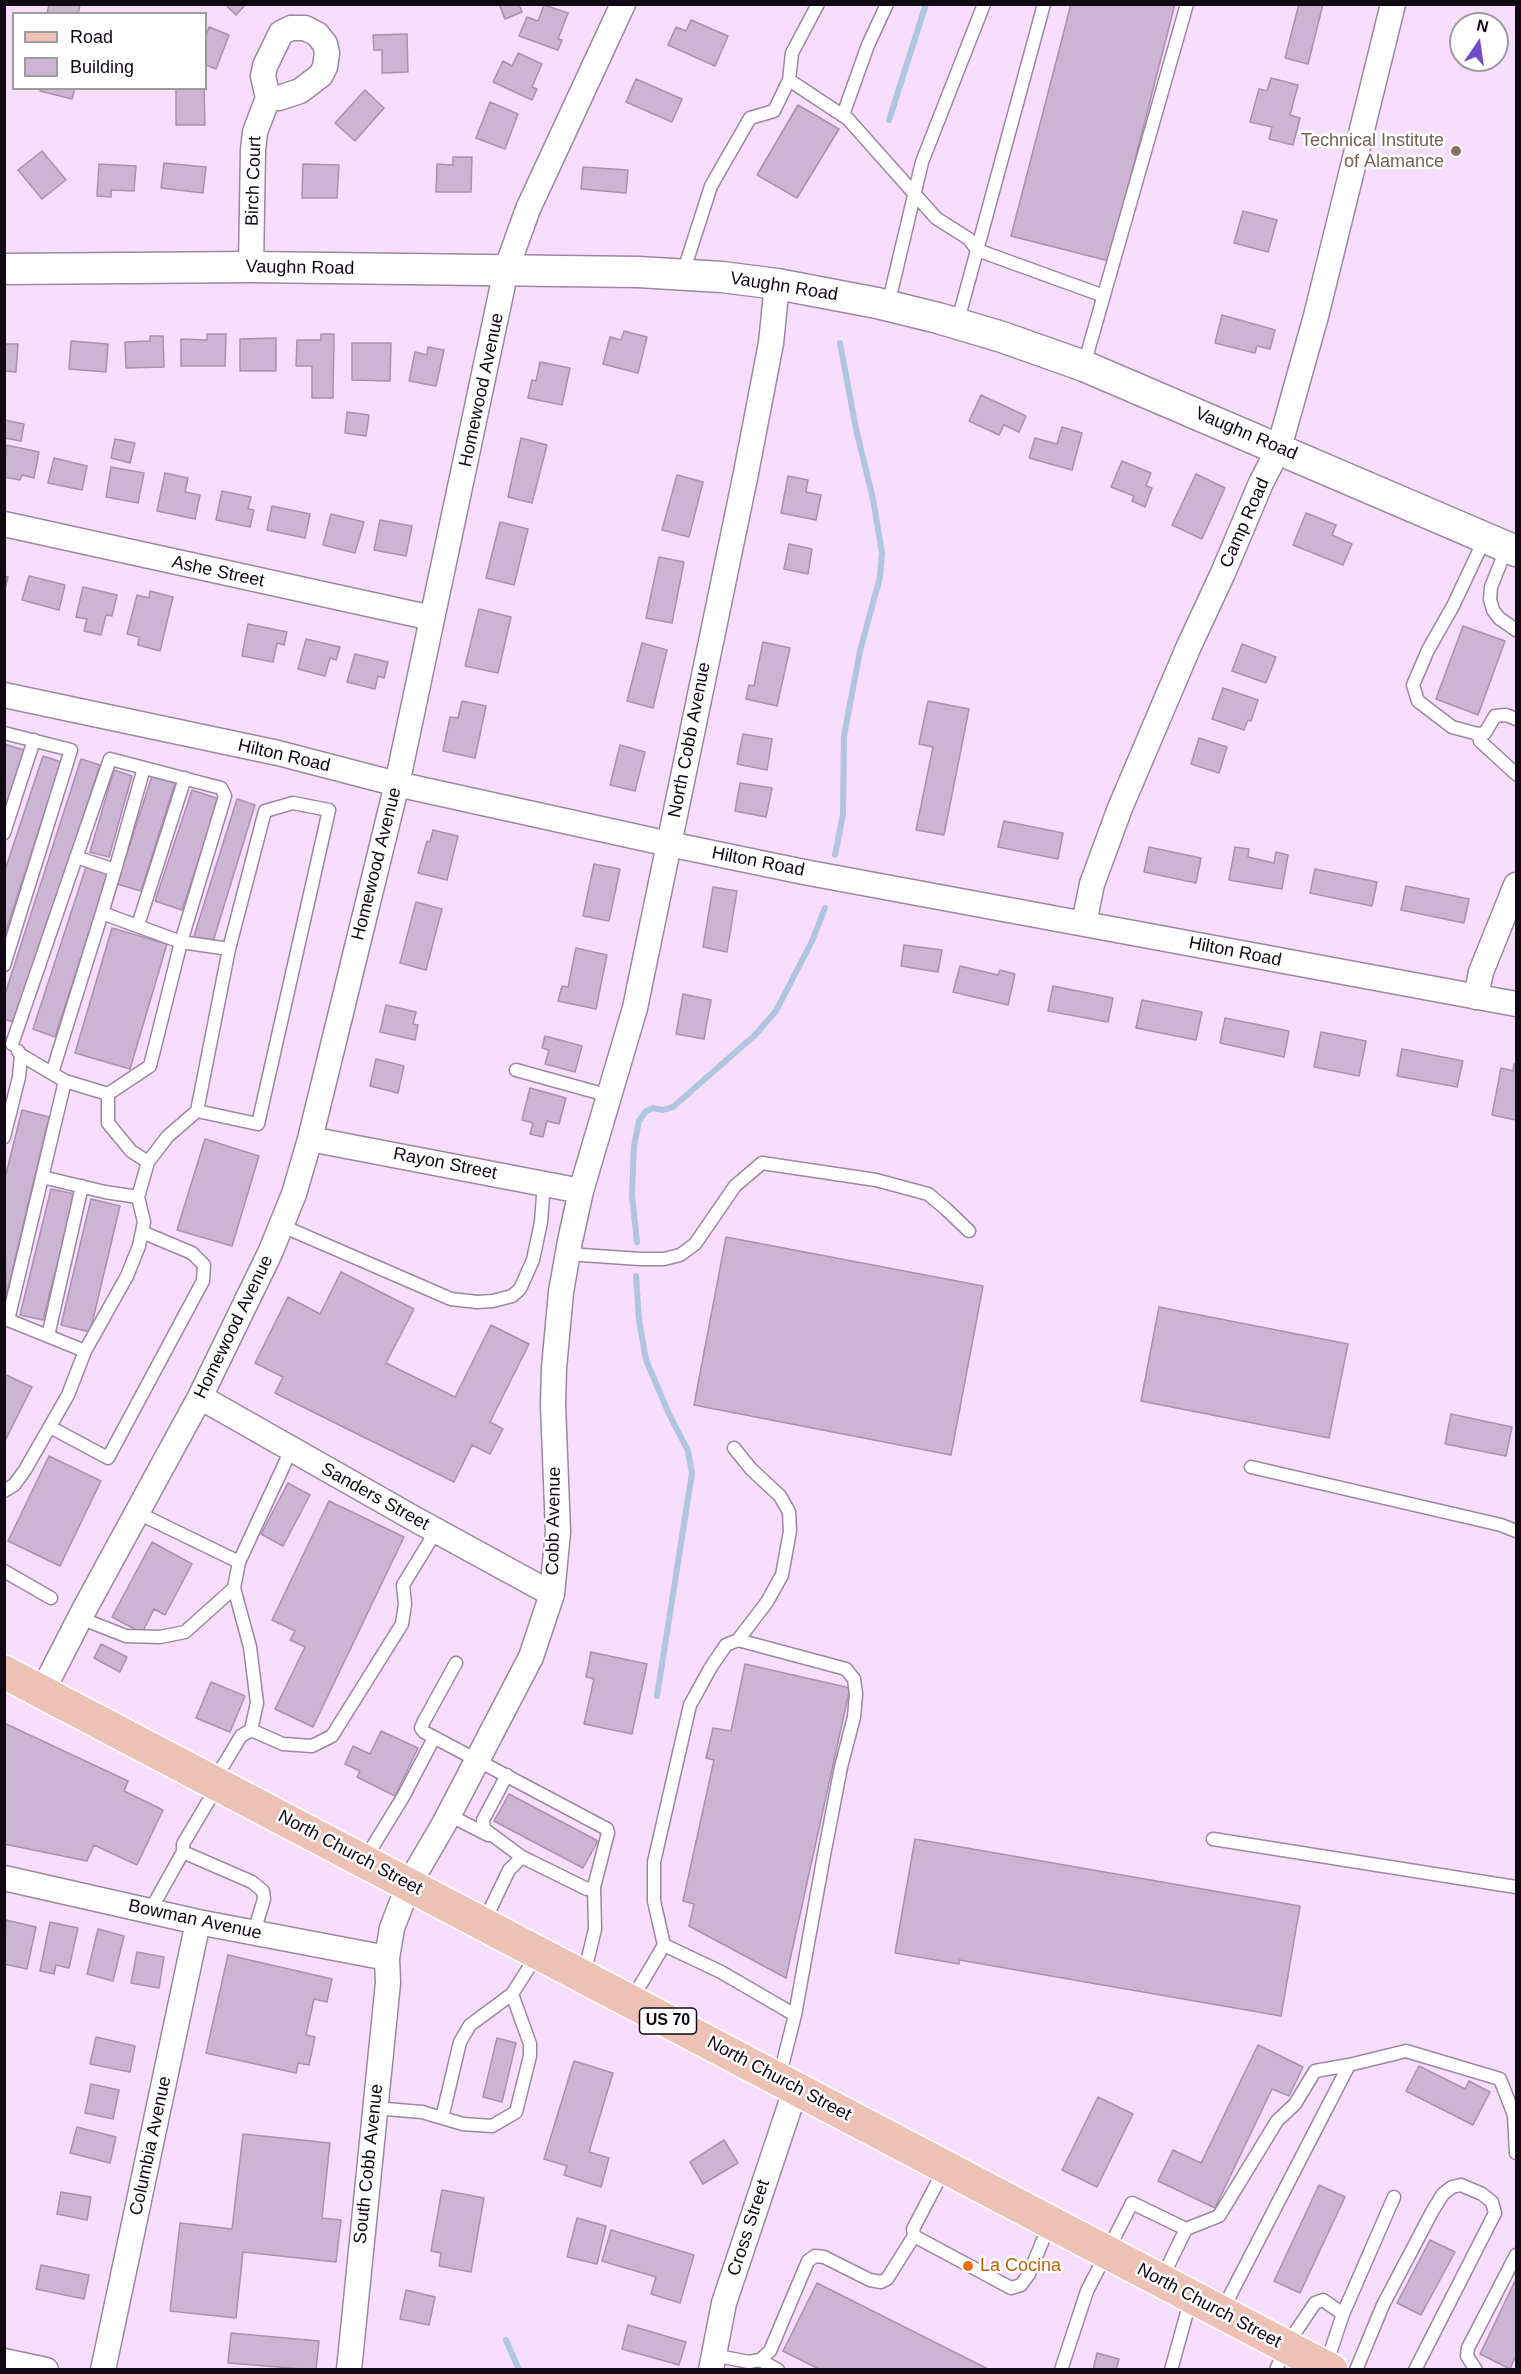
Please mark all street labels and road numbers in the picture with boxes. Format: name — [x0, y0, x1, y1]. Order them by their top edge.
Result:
street label: Birch Court — [242, 136, 266, 226]
street label: Vaughn Road — [245, 256, 355, 280]
street label: Vaughn Road — [729, 268, 839, 306]
street label: Homewood Avenue — [455, 311, 509, 469]
street label: Vaughn Road — [1192, 403, 1300, 465]
street label: Camp Road — [1216, 475, 1274, 571]
street label: Ashe Street — [170, 552, 266, 592]
street label: North Cobb Avenue — [664, 661, 716, 819]
street label: Hilton Road — [236, 735, 332, 777]
street label: Homewood Avenue — [348, 785, 406, 943]
street label: Hilton Road — [710, 842, 806, 882]
street label: Hilton Road — [1187, 932, 1283, 972]
street label: Rayon Street — [391, 1143, 499, 1185]
street label: Homewood Avenue — [190, 1252, 278, 1402]
street label: Sanders Street — [317, 1458, 433, 1536]
street label: Cobb Avenue — [542, 1466, 566, 1576]
street label: North Church Street — [274, 1806, 426, 1900]
street label: Bowman Avenue — [126, 1895, 264, 1945]
road number: US 70 — [640, 2008, 696, 2034]
street label: North Church Street — [703, 2032, 855, 2126]
street label: Columbia Avenue — [126, 2074, 176, 2218]
street label: South Cobb Avenue — [350, 2083, 388, 2245]
street label: Cross Street — [723, 2177, 775, 2279]
street label: North Church Street — [1133, 2259, 1285, 2353]

